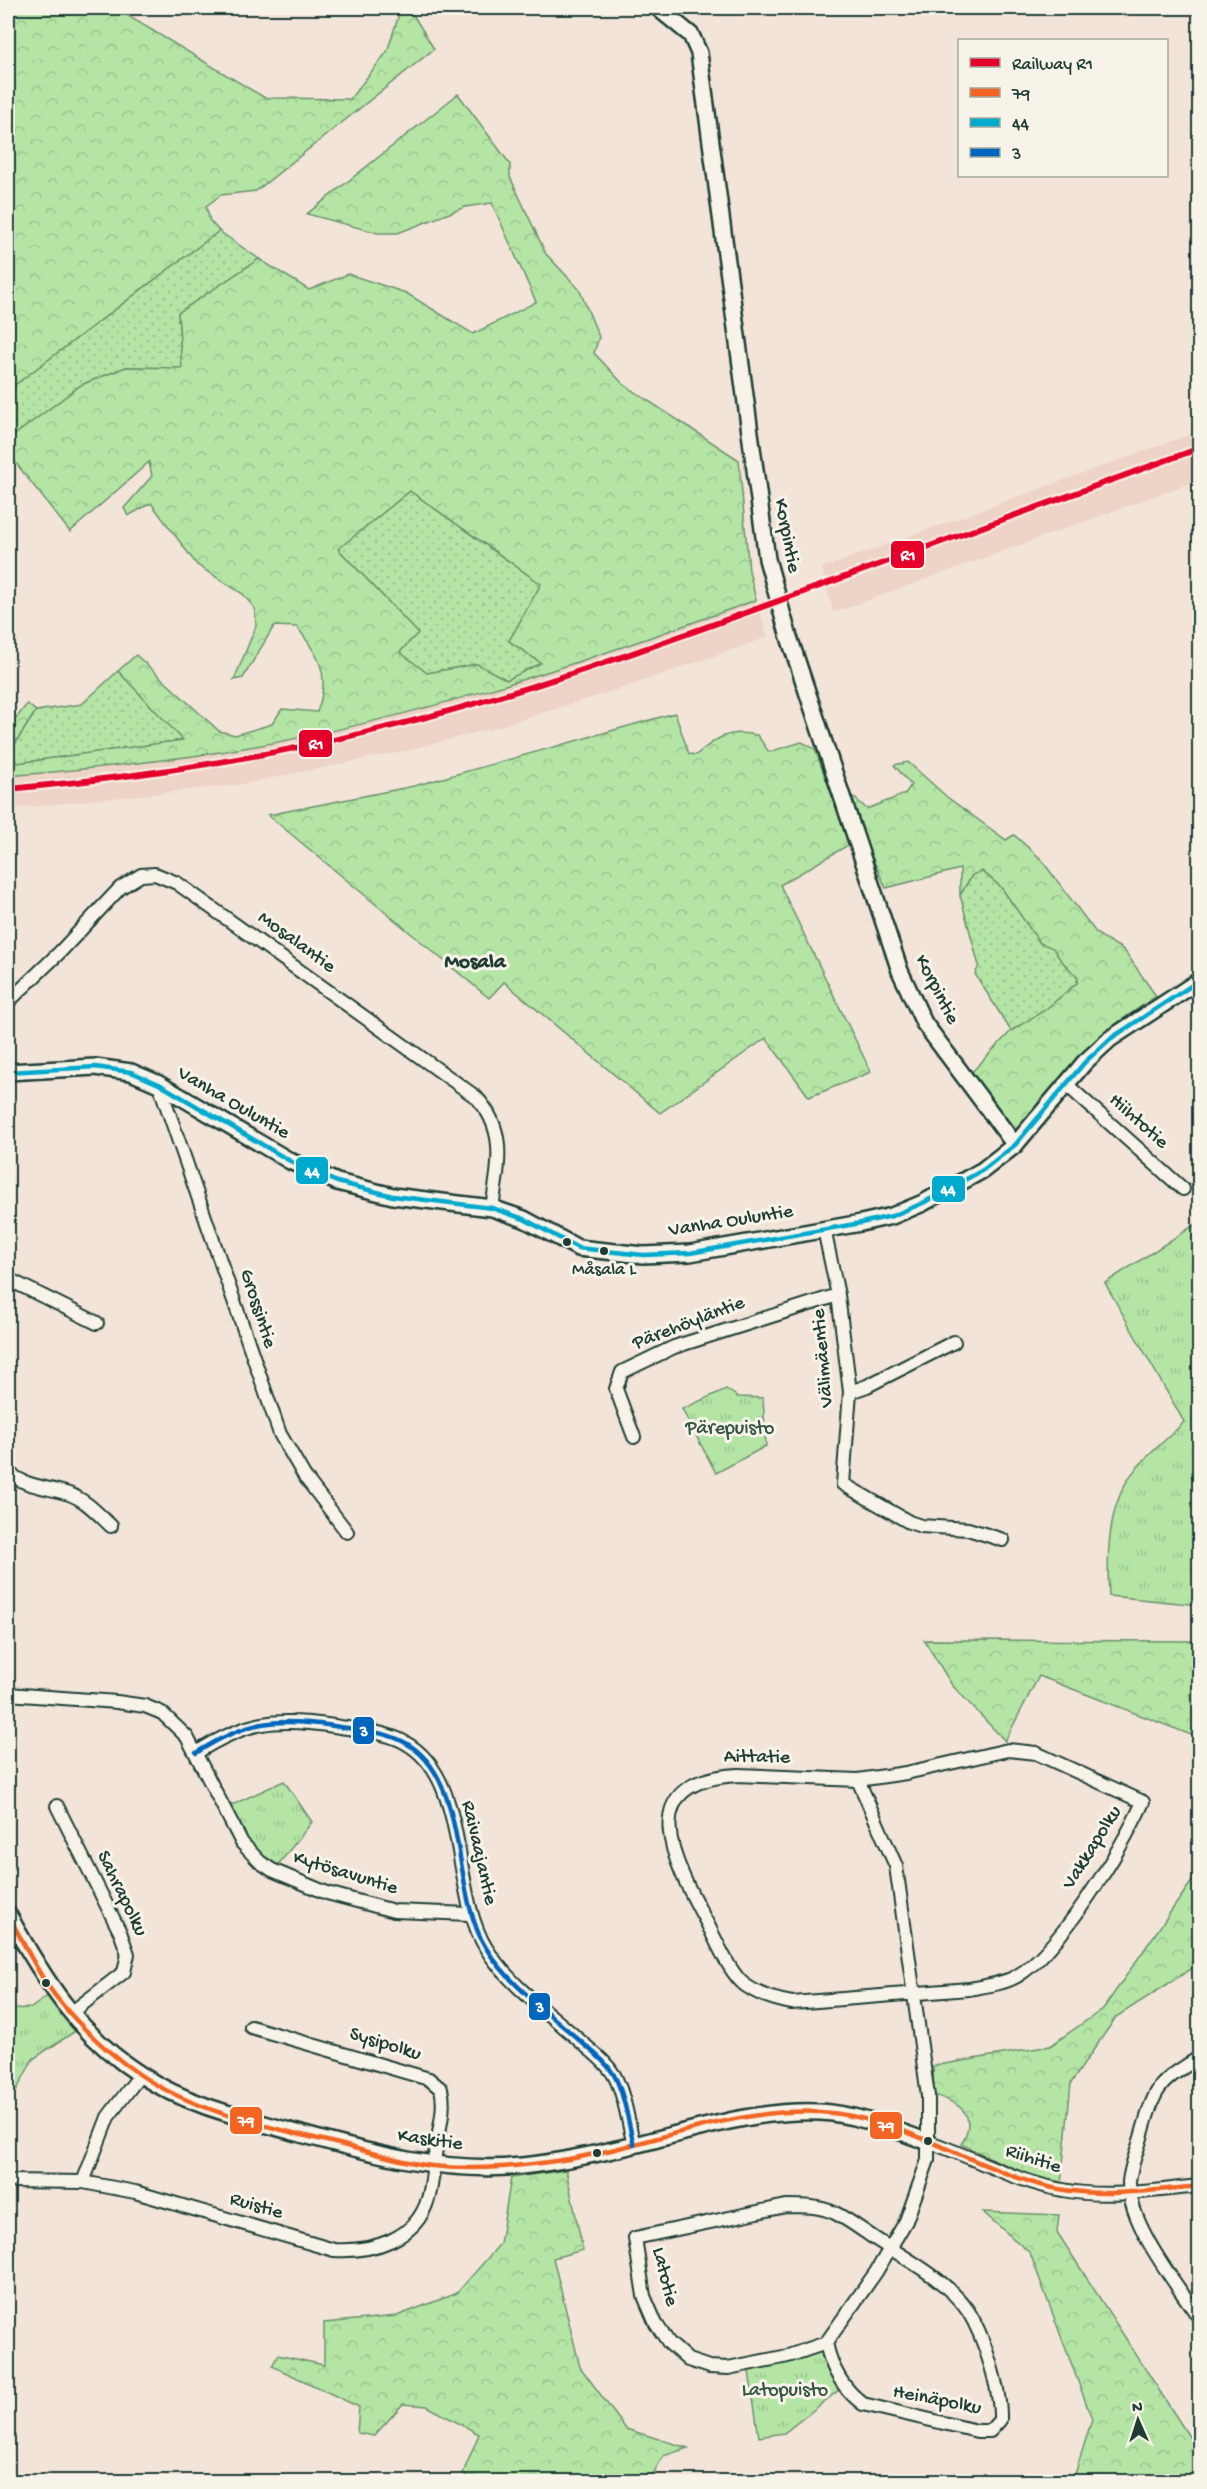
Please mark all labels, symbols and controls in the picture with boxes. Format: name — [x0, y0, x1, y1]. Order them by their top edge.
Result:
legend — [958, 39, 1168, 177]
text: Railway R1 — [1012, 55, 1093, 76]
text: 79 — [1011, 85, 1030, 106]
text: 44 — [1012, 115, 1030, 136]
text: 3 — [1011, 145, 1021, 166]
street label: Korpintie — [768, 497, 805, 576]
line badge: R1 — [890, 540, 925, 569]
text: R1 — [900, 548, 915, 567]
line badge: R1 — [298, 729, 333, 758]
text: R1 — [308, 737, 323, 756]
street label: Mosalantie — [253, 907, 340, 979]
district label: Mosala — [444, 951, 507, 976]
street label: Korpintie — [909, 951, 964, 1029]
street label: Vanha Ouluntie — [172, 1062, 294, 1146]
street label: Hiihtotie — [1103, 1089, 1173, 1155]
line badge: 44 — [295, 1156, 329, 1185]
text: 44 — [303, 1165, 320, 1184]
line badge: 44 — [931, 1175, 966, 1203]
text: 44 — [939, 1183, 956, 1202]
street label: Vanha Ouluntie — [666, 1201, 796, 1243]
unlabelled marker — [561, 1236, 573, 1248]
marker: Måsala L — [598, 1245, 610, 1257]
place label: Måsala L — [572, 1260, 637, 1281]
street label: Grossintie — [233, 1267, 281, 1352]
street label: Pärehöyläntie — [629, 1292, 749, 1356]
street label: Välimäentie — [808, 1307, 840, 1409]
park label: Pärepuisto — [684, 1418, 775, 1441]
line badge: 3 — [352, 1716, 375, 1745]
text: 3 — [359, 1724, 368, 1743]
street label: Aittatie — [724, 1746, 791, 1770]
street label: Raivaajantie — [455, 1799, 501, 1908]
street label: Vakkapolku — [1058, 1801, 1128, 1895]
street label: Kytösavuntie — [290, 1847, 401, 1901]
street label: Sahrapolku — [90, 1848, 152, 1941]
unlabelled marker — [40, 1977, 52, 1989]
line badge: 3 — [528, 1992, 551, 2021]
text: 3 — [535, 2000, 544, 2019]
street label: Sysipolku — [346, 2023, 424, 2067]
line badge: 79 — [229, 2106, 263, 2135]
line badge: 79 — [869, 2111, 903, 2140]
text: 79 — [237, 2114, 254, 2133]
text: 79 — [877, 2119, 894, 2138]
street label: Kaskitie — [396, 2125, 465, 2157]
unlabelled marker — [922, 2135, 934, 2147]
street label: Riihitie — [1002, 2140, 1064, 2180]
unlabelled marker — [591, 2147, 603, 2159]
street label: Ruistie — [227, 2188, 286, 2226]
street label: Latotie — [646, 2245, 683, 2309]
park label: Latopuisto — [742, 2380, 828, 2403]
street label: Heinäpolku — [891, 2381, 984, 2421]
north arrow — [1108, 2390, 1168, 2450]
text: N — [1132, 2399, 1144, 2418]

